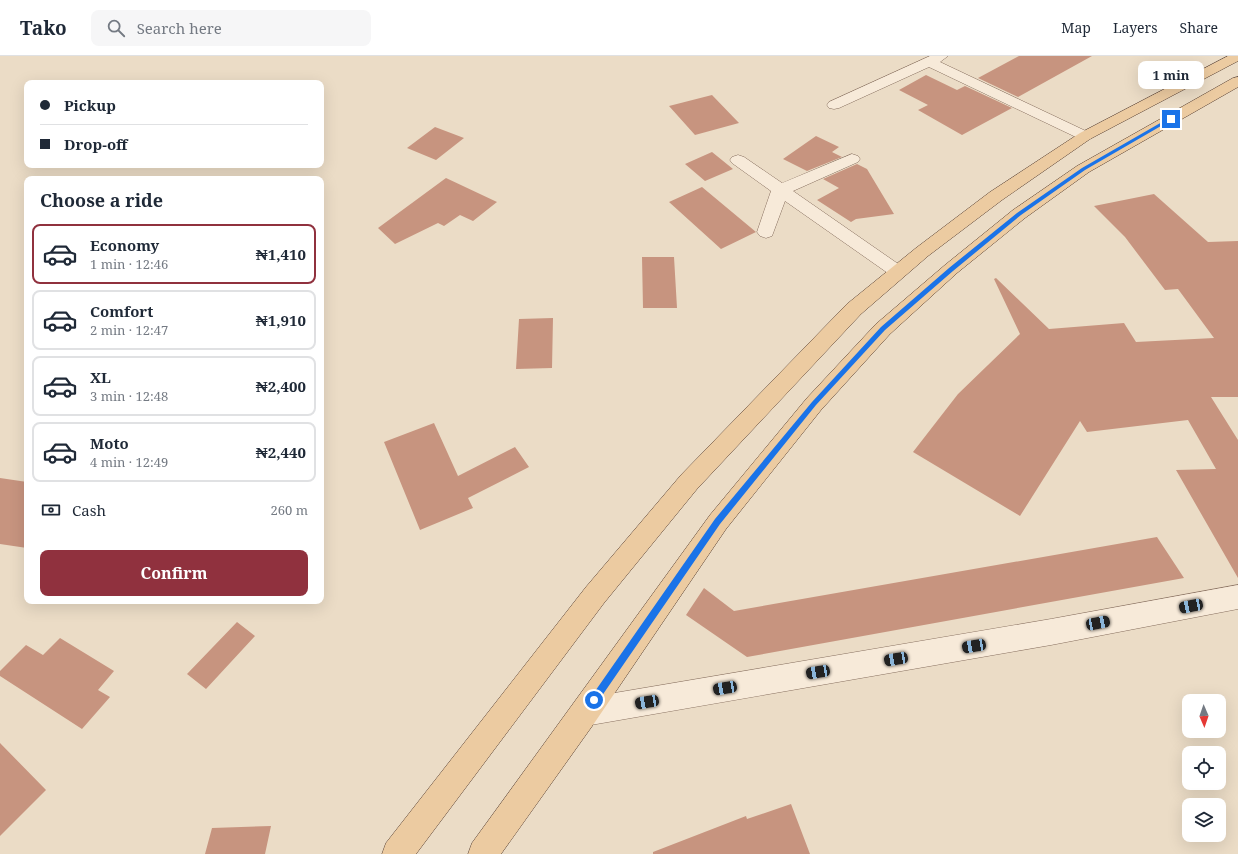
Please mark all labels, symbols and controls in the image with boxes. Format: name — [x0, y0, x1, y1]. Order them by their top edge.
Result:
search box — [91, 10, 371, 46]
text: Tako — [20, 15, 67, 41]
icon: search — [105, 17, 127, 39]
text: Search here — [137, 18, 222, 38]
text: Map — [1061, 18, 1091, 37]
text: Layers — [1113, 18, 1158, 37]
text: Share — [1180, 18, 1218, 37]
callout: 1 min — [1138, 61, 1204, 89]
text: 1 min — [1153, 66, 1189, 84]
text: Pickup — [64, 95, 116, 115]
route end — [1162, 110, 1180, 128]
text: Drop-off — [64, 134, 128, 154]
text: Choose a ride — [40, 188, 163, 212]
text: Economy — [90, 235, 159, 255]
icon: car — [42, 236, 78, 272]
text: ₦1,410 — [256, 244, 306, 264]
text: 1 min · 12:46 — [90, 255, 168, 273]
text: Comfort — [90, 301, 153, 321]
icon: car — [42, 302, 78, 338]
text: ₦1,910 — [256, 310, 306, 330]
text: 2 min · 12:47 — [90, 321, 168, 339]
text: XL — [90, 367, 111, 387]
icon: car — [42, 368, 78, 404]
text: ₦2,400 — [256, 376, 306, 396]
text: 3 min · 12:48 — [90, 387, 168, 405]
text: Moto — [90, 433, 129, 453]
icon: car — [42, 434, 78, 470]
text: ₦2,440 — [256, 442, 306, 462]
text: 4 min · 12:49 — [90, 453, 168, 471]
icon: cash — [40, 499, 62, 521]
text: Cash — [72, 500, 106, 520]
text: 260 m — [271, 501, 308, 519]
button: Confirm — [40, 550, 308, 596]
car — [1178, 598, 1204, 614]
car — [1085, 615, 1111, 631]
car — [961, 638, 987, 654]
car — [883, 651, 909, 667]
car — [805, 664, 831, 680]
car — [712, 680, 738, 696]
route start — [585, 691, 603, 709]
car — [634, 694, 660, 710]
north arrow — [1182, 694, 1226, 738]
map controls — [1182, 694, 1226, 842]
button: locate — [1182, 746, 1226, 790]
button: layers — [1182, 798, 1226, 842]

